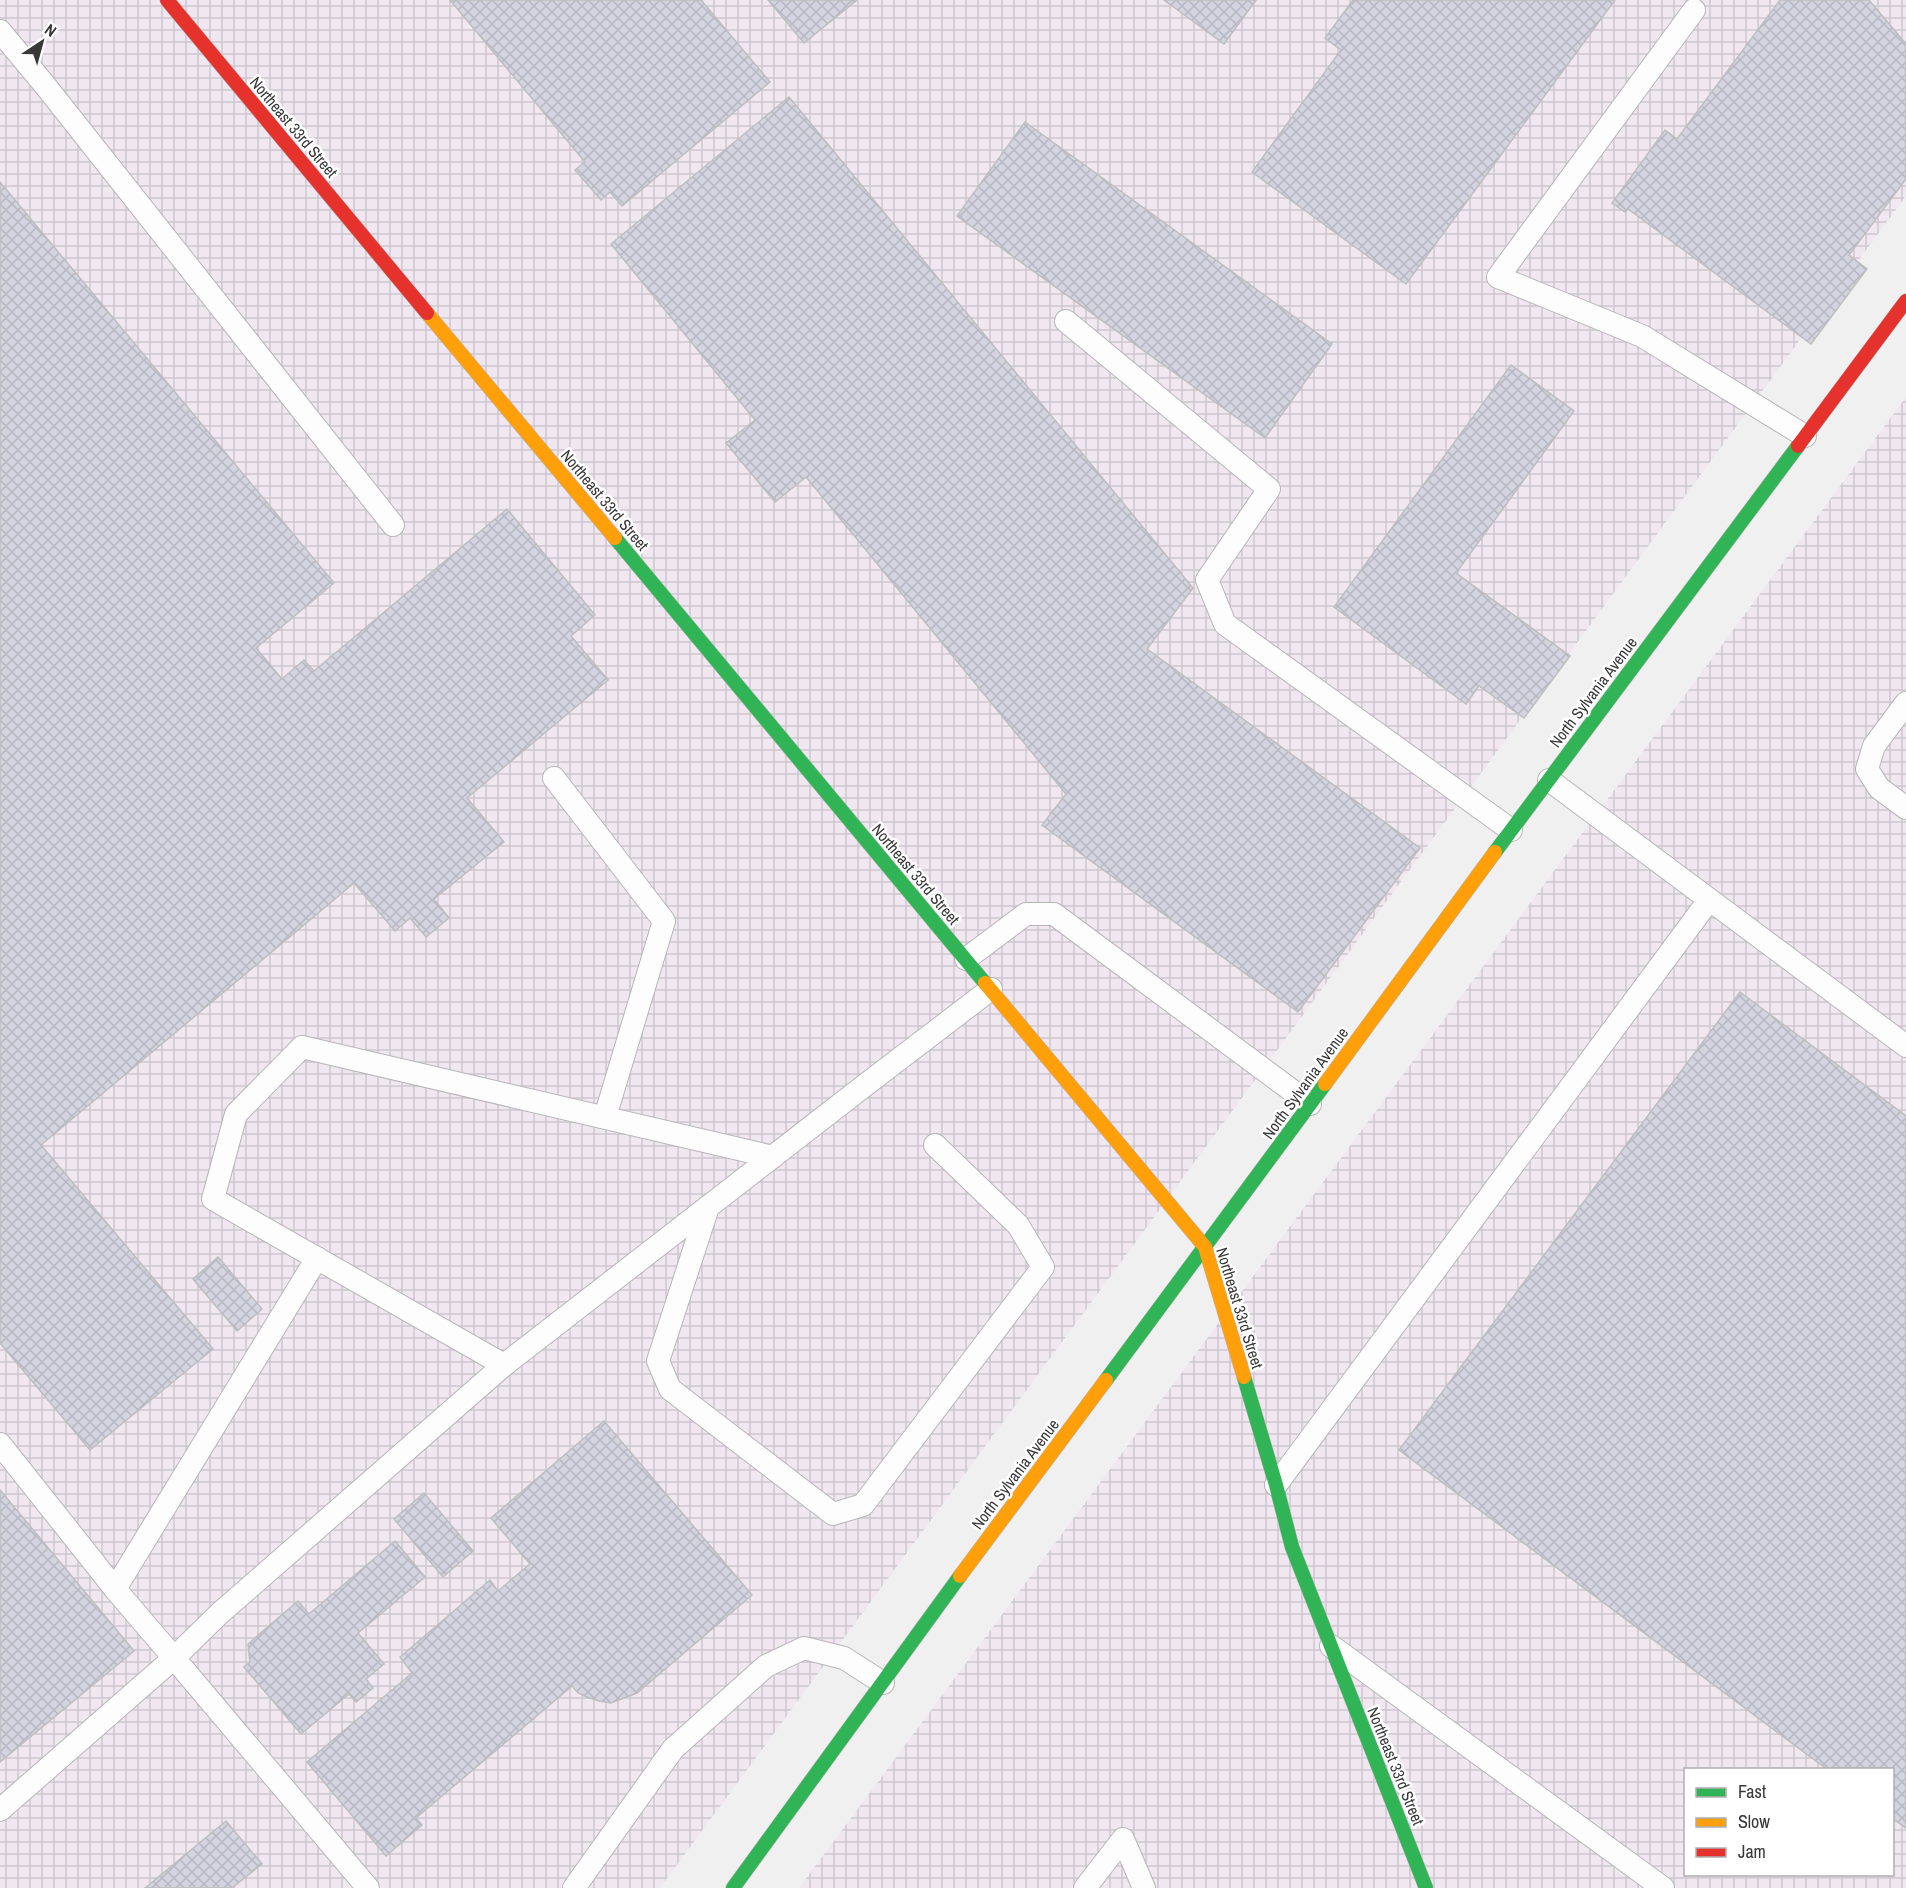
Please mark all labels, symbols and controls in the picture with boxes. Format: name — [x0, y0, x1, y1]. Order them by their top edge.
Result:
north arrow — [12, 12, 72, 72]
text: N — [41, 18, 61, 42]
street label: Northeast 33rd Street — [245, 72, 343, 182]
street label: Northeast 33rd Street — [556, 445, 654, 555]
street label: North Sylvania Avenue — [1544, 632, 1642, 752]
street label: Northeast 33rd Street — [867, 819, 965, 929]
street label: North Sylvania Avenue — [1257, 1023, 1353, 1143]
street label: Northeast 33rd Street — [1211, 1245, 1269, 1372]
street label: North Sylvania Avenue — [966, 1414, 1064, 1534]
street label: Northeast 33rd Street — [1362, 1704, 1430, 1829]
legend — [1684, 1768, 1894, 1876]
text: Fast — [1738, 1779, 1766, 1804]
text: Slow — [1738, 1809, 1770, 1834]
text: Jam — [1738, 1839, 1766, 1864]

